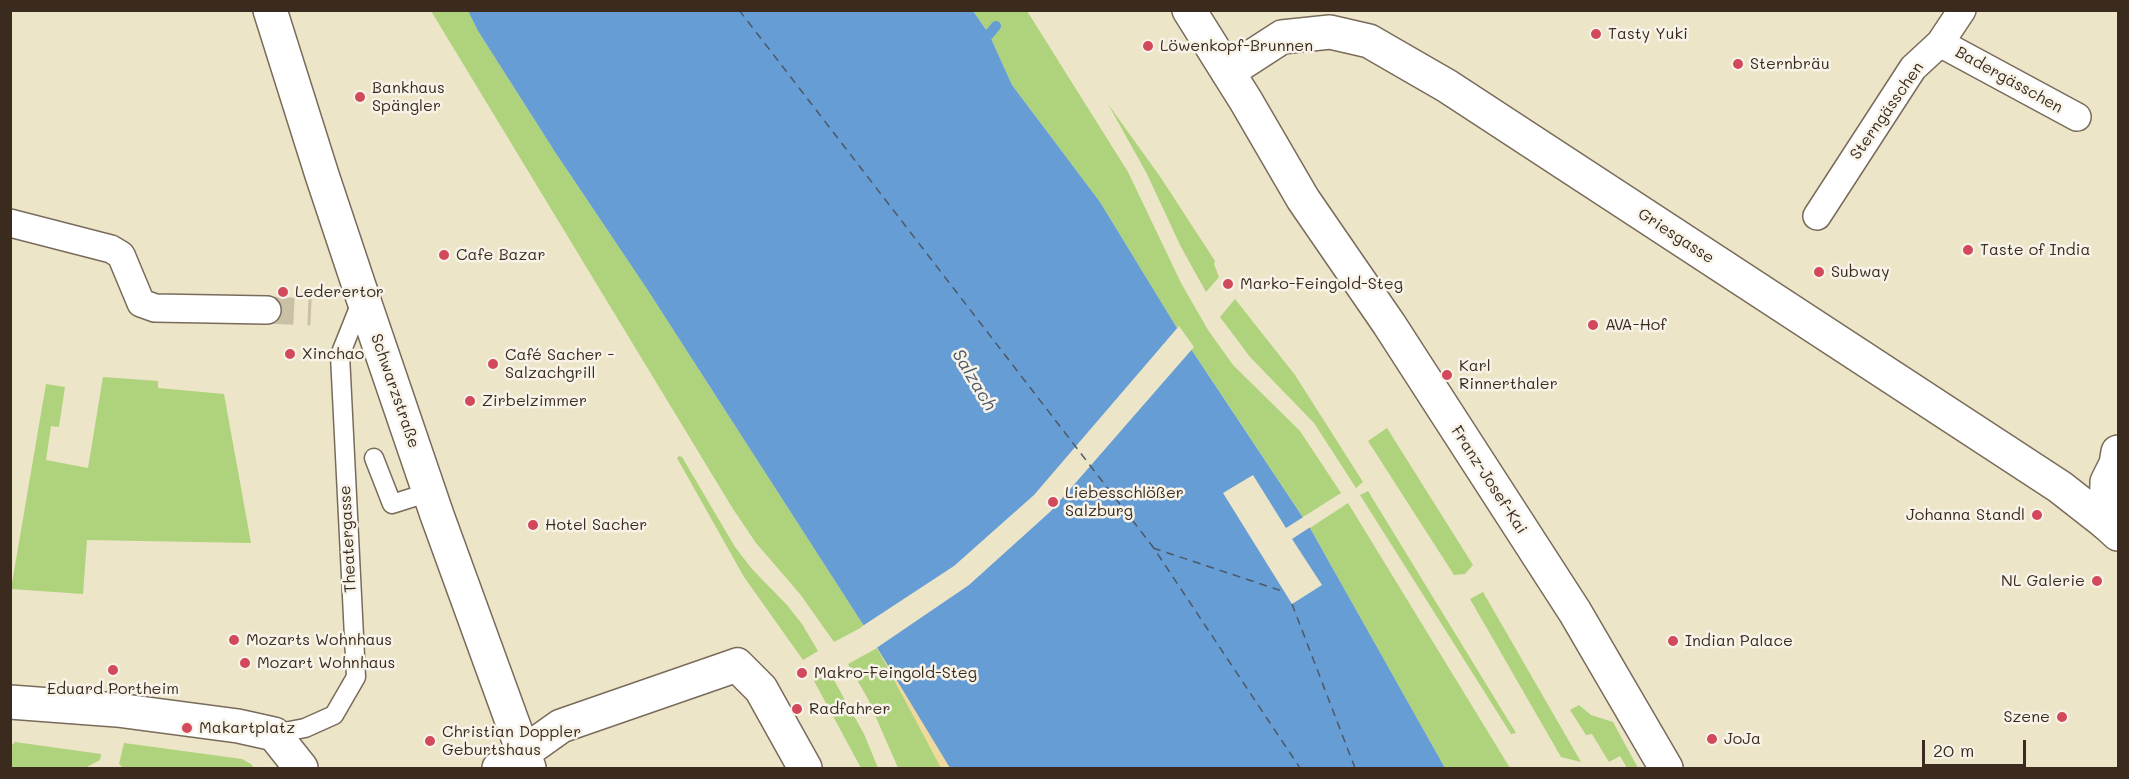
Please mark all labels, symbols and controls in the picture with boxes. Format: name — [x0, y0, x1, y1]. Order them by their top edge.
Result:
place label: Tasty Yuki — [1608, 24, 1688, 44]
marker: Tasty Yuki — [1589, 27, 1603, 41]
place label: Löwenkopf-Brunnen — [1160, 36, 1313, 56]
marker: Löwenkopf-Brunnen — [1141, 39, 1155, 53]
street label: Badergässchen — [1952, 43, 2066, 117]
place label: Sternbräu — [1750, 54, 1830, 74]
marker: Sternbräu — [1731, 57, 1745, 71]
street label: Sterngässchen — [1846, 58, 1928, 164]
place label: Bankhaus Spängler — [372, 78, 445, 116]
marker: Bankhaus Spängler — [353, 90, 367, 104]
street label: Griesgasse — [1634, 204, 1718, 268]
place label: Taste of India — [1980, 240, 2090, 260]
marker: Taste of India — [1961, 243, 1975, 257]
place label: Cafe Bazar — [456, 245, 545, 265]
marker: Cafe Bazar — [437, 248, 451, 262]
place label: Subway — [1831, 262, 1890, 282]
marker: Subway — [1812, 265, 1826, 279]
place label: Marko-Feingold-Steg — [1240, 274, 1403, 294]
marker: Marko-Feingold-Steg — [1221, 277, 1235, 291]
place label: Lederertor — [295, 282, 384, 302]
marker: Lederertor — [276, 285, 290, 299]
place label: AVA-Hof — [1605, 315, 1667, 335]
marker: AVA-Hof — [1586, 318, 1600, 332]
street label: Schwarzstraße — [366, 331, 424, 451]
place label: Xinchao — [302, 344, 364, 364]
place label: Café Sacher - Salzachgrill — [505, 345, 614, 383]
water label: Salzach — [947, 345, 1001, 415]
marker: Xinchao — [283, 347, 297, 361]
place label: Karl Rinnerthaler — [1459, 356, 1558, 394]
marker: Café Sacher - Salzachgrill — [486, 357, 500, 371]
marker: Karl Rinnerthaler — [1440, 368, 1454, 382]
place label: Zirbelzimmer — [482, 391, 587, 411]
marker: Zirbelzimmer — [463, 394, 477, 408]
street label: Franz-Josef-Kai — [1447, 422, 1531, 538]
place label: Liebesschlößer Salzburg — [1065, 483, 1184, 521]
street label: Theatergasse — [336, 485, 360, 593]
marker: Liebesschlößer Salzburg — [1046, 495, 1060, 509]
place label: Johanna Standl — [1906, 505, 2025, 525]
marker: Johanna Standl — [2030, 508, 2044, 522]
place label: Hotel Sacher — [545, 515, 647, 535]
marker: Hotel Sacher — [526, 518, 540, 532]
place label: NL Galerie — [2001, 571, 2085, 591]
marker: NL Galerie — [2090, 574, 2104, 588]
place label: Mozarts Wohnhaus — [246, 630, 392, 650]
place label: Indian Palace — [1685, 631, 1793, 651]
marker: Mozarts Wohnhaus — [227, 633, 241, 647]
marker: Indian Palace — [1666, 634, 1680, 648]
place label: Mozart Wohnhaus — [257, 653, 395, 673]
marker: Mozart Wohnhaus — [238, 656, 252, 670]
marker: Eduard Portheim — [106, 663, 120, 677]
place label: Makro-Feingold-Steg — [814, 663, 977, 683]
marker: Makro-Feingold-Steg — [795, 666, 809, 680]
place label: Eduard Portheim — [47, 679, 179, 699]
place label: Radfahrer — [809, 699, 891, 719]
marker: Radfahrer — [790, 702, 804, 716]
place label: Szene — [2003, 707, 2050, 727]
marker: Szene — [2055, 710, 2069, 724]
place label: Makartplatz — [199, 718, 295, 738]
marker: Makartplatz — [180, 721, 194, 735]
place label: Christian Doppler Geburtshaus — [442, 722, 581, 760]
scale bar — [1925, 728, 2028, 766]
place label: JoJa — [1724, 729, 1761, 749]
marker: JoJa — [1705, 732, 1719, 746]
marker: Christian Doppler Geburtshaus — [423, 734, 437, 748]
text: 20 m — [1933, 738, 1974, 762]

